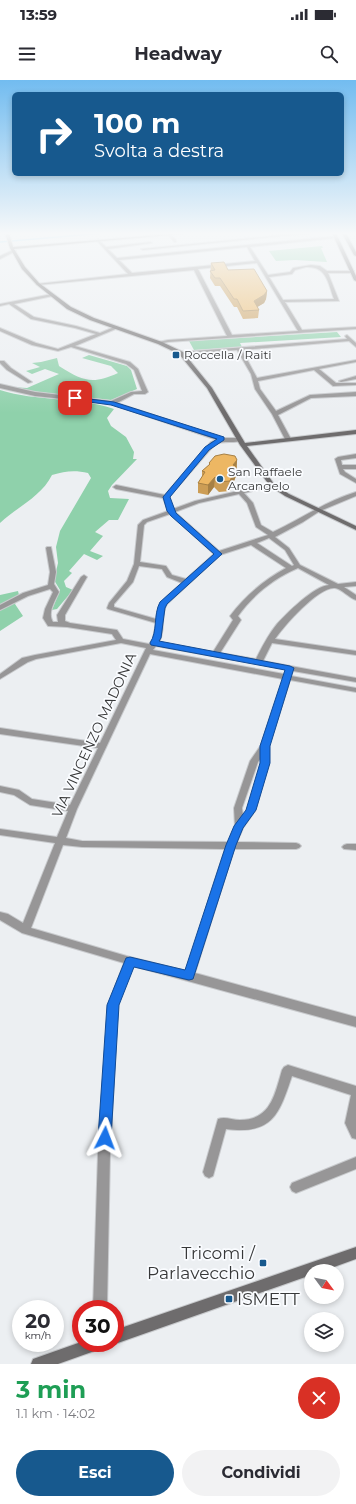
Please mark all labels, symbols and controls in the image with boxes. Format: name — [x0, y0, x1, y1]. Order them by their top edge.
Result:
text: 13:59 — [20, 5, 57, 24]
icon: menu — [16, 43, 38, 65]
text: Headway — [134, 43, 222, 65]
icon: search — [318, 43, 340, 65]
text: 100 m — [94, 106, 180, 140]
icon: right — [28, 108, 80, 160]
text: Svolta a destra — [94, 140, 224, 162]
place label: Roccella / Raiti — [184, 347, 272, 362]
marker: Roccella / Raiti — [171, 350, 181, 360]
pin — [58, 381, 92, 415]
icon: arrive — [64, 387, 86, 409]
place label: San Raffaele Arcangelo — [228, 464, 302, 493]
marker: San Raffaele Arcangelo — [215, 474, 225, 484]
street label: VIA VINCENZO MADONIA — [48, 649, 141, 820]
position arrow — [84, 1117, 126, 1159]
place label: Tricomi / Parlavecchio — [147, 1243, 256, 1283]
marker: Tricomi / Parlavecchio — [258, 1258, 268, 1268]
north arrow — [304, 1264, 344, 1304]
map controls — [304, 1264, 344, 1352]
place label: ISMETT — [237, 1289, 300, 1309]
marker: ISMETT — [224, 1294, 234, 1304]
speed limit sign: 30 — [72, 1300, 124, 1352]
text: 20 — [25, 1309, 51, 1333]
button: layers — [304, 1312, 344, 1352]
text: km/h — [25, 1329, 51, 1342]
text: 3 min — [16, 1375, 86, 1404]
button: close — [298, 1377, 340, 1419]
text: 1.1 km · 14:02 — [16, 1405, 95, 1421]
button: Esci — [16, 1450, 174, 1496]
button: Condividi — [182, 1450, 340, 1496]

